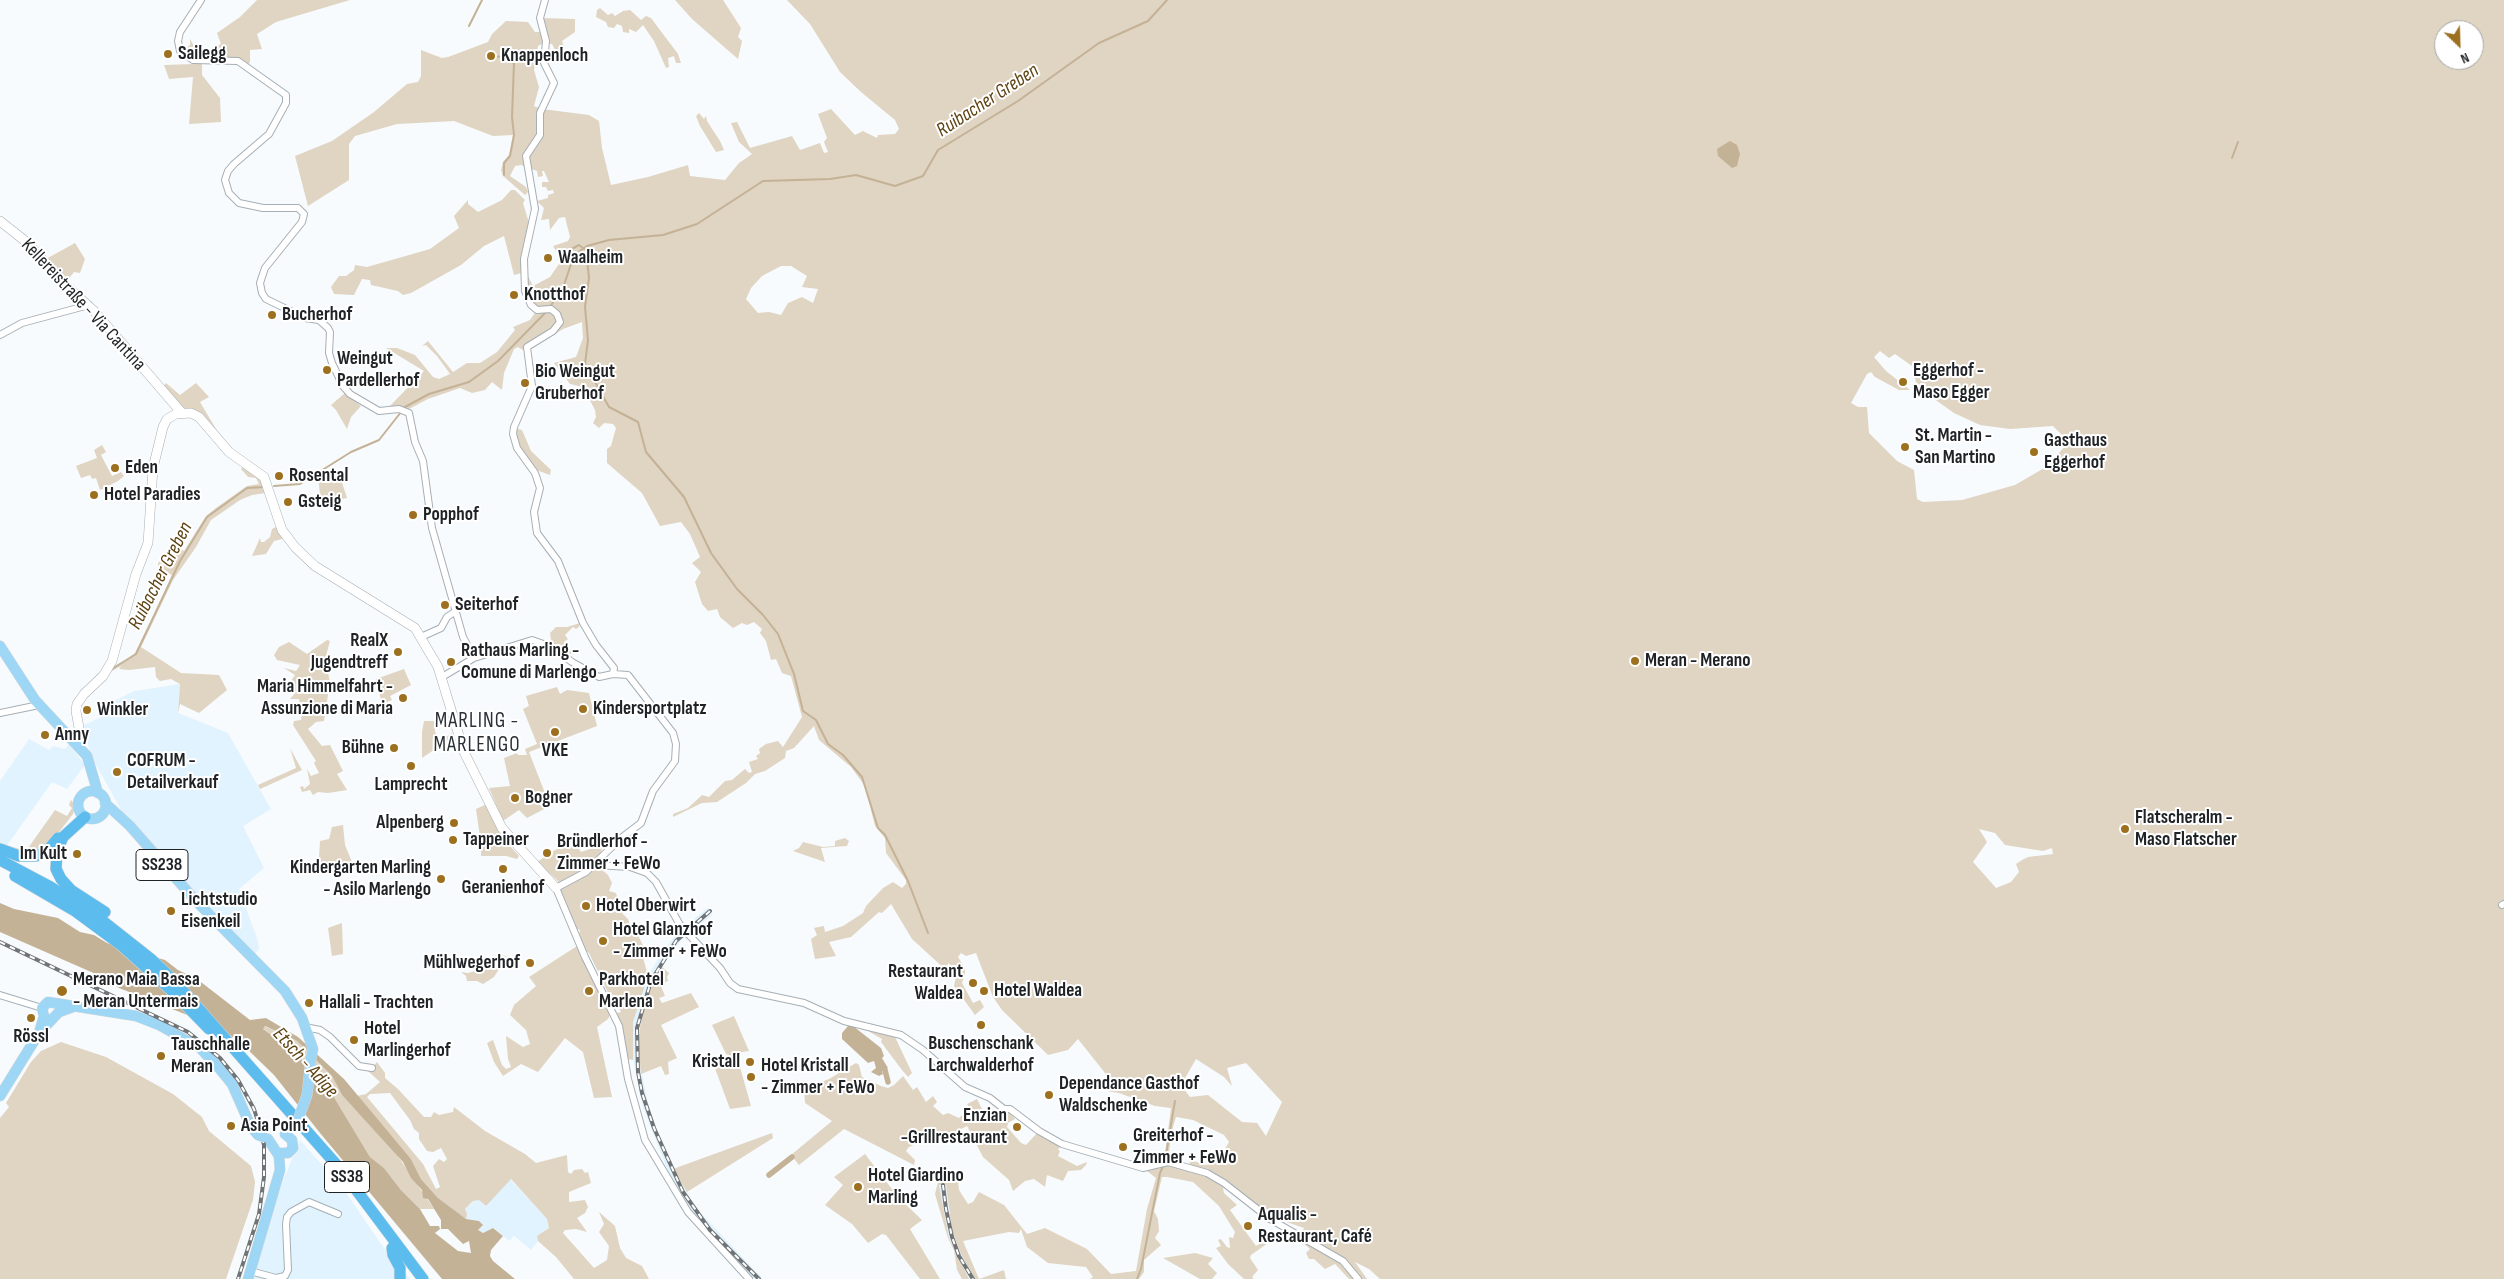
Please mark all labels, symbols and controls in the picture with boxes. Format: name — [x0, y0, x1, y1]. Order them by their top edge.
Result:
north arrow — [2434, 20, 2484, 70]
place label: Sailegg — [178, 43, 226, 65]
place label: Knappenloch — [501, 45, 588, 67]
marker: Sailegg — [162, 48, 174, 60]
text: N — [2458, 49, 2472, 68]
marker: Knappenloch — [485, 50, 497, 62]
water label: Ruibacher Greben — [932, 59, 1044, 143]
street label: Kellereistraße - Via Cantina — [16, 234, 150, 376]
place label: Waalheim — [558, 247, 623, 269]
marker: Waalheim — [542, 252, 554, 264]
place label: Knotthof — [524, 284, 585, 306]
marker: Knotthof — [508, 289, 520, 301]
place label: Bucherhof — [282, 304, 352, 326]
marker: Bucherhof — [266, 309, 278, 321]
place label: Weingut Pardellerhof — [337, 348, 420, 392]
place label: Eggerhof - Maso Egger — [1913, 360, 1990, 404]
place label: Bio Weingut Gruberhof — [535, 361, 615, 405]
marker: Weingut Pardellerhof — [321, 364, 333, 376]
marker: Eggerhof - Maso Egger — [1897, 376, 1909, 388]
marker: Bio Weingut Gruberhof — [519, 377, 531, 389]
place label: St. Martin - San Martino — [1915, 425, 1996, 469]
place label: Gasthaus Eggerhof — [2044, 430, 2107, 474]
marker: St. Martin - San Martino — [1899, 441, 1911, 453]
marker: Gasthaus Eggerhof — [2028, 446, 2040, 458]
place label: Eden — [125, 457, 158, 479]
marker: Eden — [109, 462, 121, 474]
place label: Rosental — [289, 465, 348, 487]
marker: Rosental — [273, 470, 285, 482]
place label: Hotel Paradies — [104, 484, 201, 506]
marker: Hotel Paradies — [88, 489, 100, 501]
place label: Gsteig — [298, 491, 341, 513]
marker: Gsteig — [282, 496, 294, 508]
place label: Popphof — [423, 504, 479, 526]
marker: Popphof — [407, 509, 419, 521]
water label: Ruibacher Greben — [124, 518, 198, 634]
place label: Seiterhof — [455, 594, 518, 616]
marker: Seiterhof — [439, 599, 451, 611]
place label: RealX Jugendtreff — [311, 630, 388, 674]
place label: Rathaus Marling - Comune di Marlengo — [461, 640, 597, 684]
marker: RealX Jugendtreff — [392, 646, 404, 658]
place label: Meran - Merano — [1645, 650, 1750, 672]
marker: Meran - Merano — [1629, 655, 1641, 667]
marker: Rathaus Marling - Comune di Marlengo — [445, 656, 457, 668]
place label: Maria Himmelfahrt - Assunzione di Maria — [257, 676, 393, 720]
marker: Maria Himmelfahrt - Assunzione di Maria — [397, 692, 409, 704]
place label: Kindersportplatz — [593, 698, 707, 720]
place label: Winkler — [97, 699, 148, 721]
marker: Kindersportplatz — [577, 703, 589, 715]
marker: Winkler — [81, 704, 93, 716]
district label: MARLING - MARLENGO — [432, 709, 522, 759]
place label: Anny — [55, 724, 89, 746]
marker: VKE — [549, 726, 561, 738]
marker: Anny — [39, 729, 51, 741]
place label: Bühne — [342, 737, 384, 759]
place label: VKE — [542, 740, 568, 762]
marker: Bühne — [388, 742, 400, 754]
place label: COFRUM - Detailverkauf — [127, 750, 218, 794]
marker: Lamprecht — [405, 760, 417, 772]
marker: COFRUM - Detailverkauf — [111, 766, 123, 778]
place label: Lamprecht — [375, 774, 447, 796]
place label: Bogner — [525, 787, 573, 809]
marker: Bogner — [509, 792, 521, 804]
place label: Flatscheralm - Maso Flatscher — [2135, 807, 2237, 851]
place label: Alpenberg — [376, 812, 444, 834]
marker: Alpenberg — [448, 817, 460, 829]
marker: Flatscheralm - Maso Flatscher — [2119, 823, 2131, 835]
place label: Tappeiner — [463, 829, 529, 851]
place label: Bründlerhof - Zimmer + FeWo — [557, 831, 660, 875]
marker: Tappeiner — [447, 834, 459, 846]
place label: Im Kult — [20, 843, 67, 865]
marker: Bründlerhof - Zimmer + FeWo — [541, 847, 553, 859]
marker: Im Kult — [71, 848, 83, 860]
road number: SS238 — [136, 850, 188, 880]
place label: Kindergarten Marling - Asilo Marlengo — [290, 857, 431, 901]
marker: Geranienhof — [497, 863, 509, 875]
marker: Kindergarten Marling - Asilo Marlengo — [435, 873, 447, 885]
place label: Geranienhof — [462, 877, 544, 899]
place label: Lichtstudio Eisenkeil — [181, 889, 257, 933]
place label: Hotel Oberwirt — [596, 895, 696, 917]
marker: Hotel Oberwirt — [580, 900, 592, 912]
marker: Lichtstudio Eisenkeil — [165, 905, 177, 917]
place label: Hotel Glanzhof - Zimmer + FeWo — [613, 919, 727, 963]
marker: Hotel Glanzhof - Zimmer + FeWo — [597, 935, 609, 947]
place label: Mühlwegerhof — [423, 952, 520, 974]
marker: Mühlwegerhof — [524, 957, 536, 969]
place label: Restaurant Waldea — [888, 961, 963, 1005]
place label: Merano Maia Bassa - Meran Untermais — [73, 969, 200, 1013]
place label: Parkhotel Marlena — [599, 969, 664, 1013]
marker: Restaurant Waldea — [967, 977, 979, 989]
place label: Hotel Waldea — [994, 980, 1082, 1002]
marker: Merano Maia Bassa - Meran Untermais — [55, 984, 69, 998]
marker: Parkhotel Marlena — [583, 985, 595, 997]
marker: Hotel Waldea — [978, 985, 990, 997]
place label: Hallali - Trachten — [319, 992, 433, 1014]
marker: Hallali - Trachten — [303, 997, 315, 1009]
marker: Rössl — [25, 1012, 37, 1024]
place label: Hotel Marlingerhof — [364, 1018, 451, 1062]
marker: Buschenschank Larchwalderhof — [975, 1019, 987, 1031]
water label: Etsch - Adige — [267, 1023, 343, 1103]
place label: Rössl — [13, 1026, 49, 1048]
place label: Buschenschank Larchwalderhof — [928, 1033, 1034, 1077]
place label: Tauschhalle Meran — [171, 1034, 250, 1078]
marker: Hotel Marlingerhof — [348, 1034, 360, 1046]
marker: Tauschhalle Meran — [155, 1050, 167, 1062]
place label: Kristall — [692, 1051, 740, 1073]
place label: Hotel Kristall - Zimmer + FeWo — [761, 1055, 875, 1099]
marker: Kristall — [744, 1056, 756, 1068]
marker: Hotel Kristall - Zimmer + FeWo — [745, 1071, 757, 1083]
place label: Dependance Gasthof Waldschenke — [1059, 1073, 1199, 1117]
marker: Dependance Gasthof Waldschenke — [1043, 1089, 1055, 1101]
place label: Enzian -Grillrestaurant — [901, 1105, 1007, 1149]
place label: Asia Point — [241, 1115, 308, 1137]
marker: Asia Point — [225, 1120, 237, 1132]
marker: Enzian -Grillrestaurant — [1011, 1121, 1023, 1133]
place label: Greiterhof - Zimmer + FeWo — [1133, 1125, 1236, 1169]
marker: Greiterhof - Zimmer + FeWo — [1117, 1141, 1129, 1153]
road number: SS38 — [324, 1162, 370, 1192]
place label: Hotel Giardino Marling — [868, 1165, 964, 1209]
marker: Hotel Giardino Marling — [852, 1181, 864, 1193]
place label: Aqualis - Restaurant, Café — [1258, 1204, 1372, 1248]
marker: Aqualis - Restaurant, Café — [1242, 1220, 1254, 1232]

